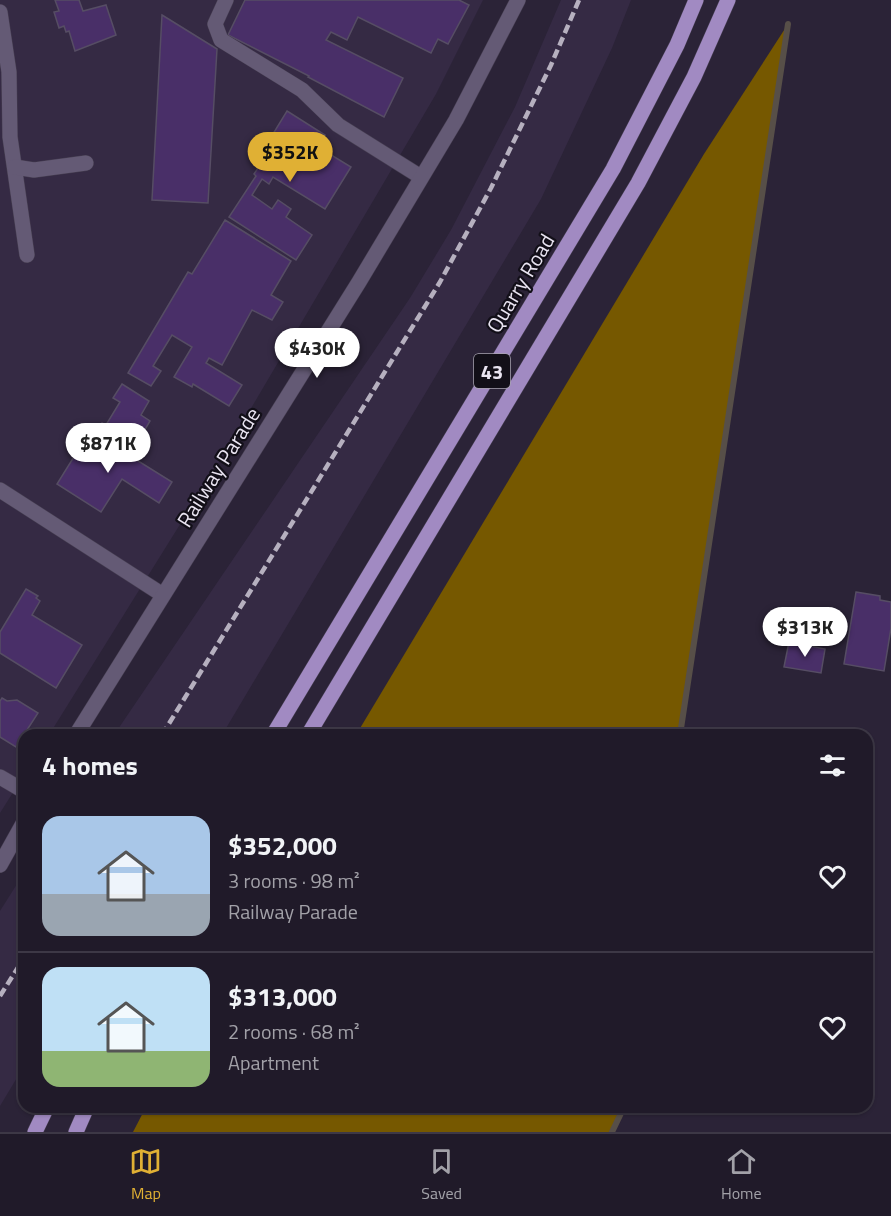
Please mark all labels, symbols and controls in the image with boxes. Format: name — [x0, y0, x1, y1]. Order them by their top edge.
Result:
pin: $352K — [248, 132, 332, 183]
text: $352K — [262, 136, 318, 167]
street label: Quarry Road — [478, 227, 562, 339]
pin: $430K — [275, 328, 359, 379]
text: $430K — [289, 332, 345, 363]
road number: 43 — [474, 354, 510, 388]
street label: Railway Parade — [168, 401, 268, 533]
pin: $871K — [66, 423, 150, 474]
text: $871K — [80, 427, 136, 458]
pin: $313K — [763, 607, 847, 658]
text: $313K — [777, 611, 833, 642]
text: 4 homes — [42, 746, 138, 785]
icon: filters — [816, 749, 849, 782]
text: $352,000 — [228, 826, 337, 865]
icon: home — [90, 840, 162, 912]
icon: heart — [816, 860, 849, 893]
text: 3 rooms · 98 m² — [228, 865, 360, 896]
text: Railway Parade — [228, 896, 358, 927]
text: $313,000 — [228, 977, 337, 1016]
icon: home — [90, 991, 162, 1063]
icon: heart — [816, 1011, 849, 1044]
text: 2 rooms · 68 m² — [228, 1016, 360, 1047]
text: Apartment — [228, 1047, 319, 1078]
tab: Map — [129, 1145, 162, 1205]
tab: Saved — [421, 1145, 462, 1205]
tab: Home — [721, 1145, 762, 1205]

